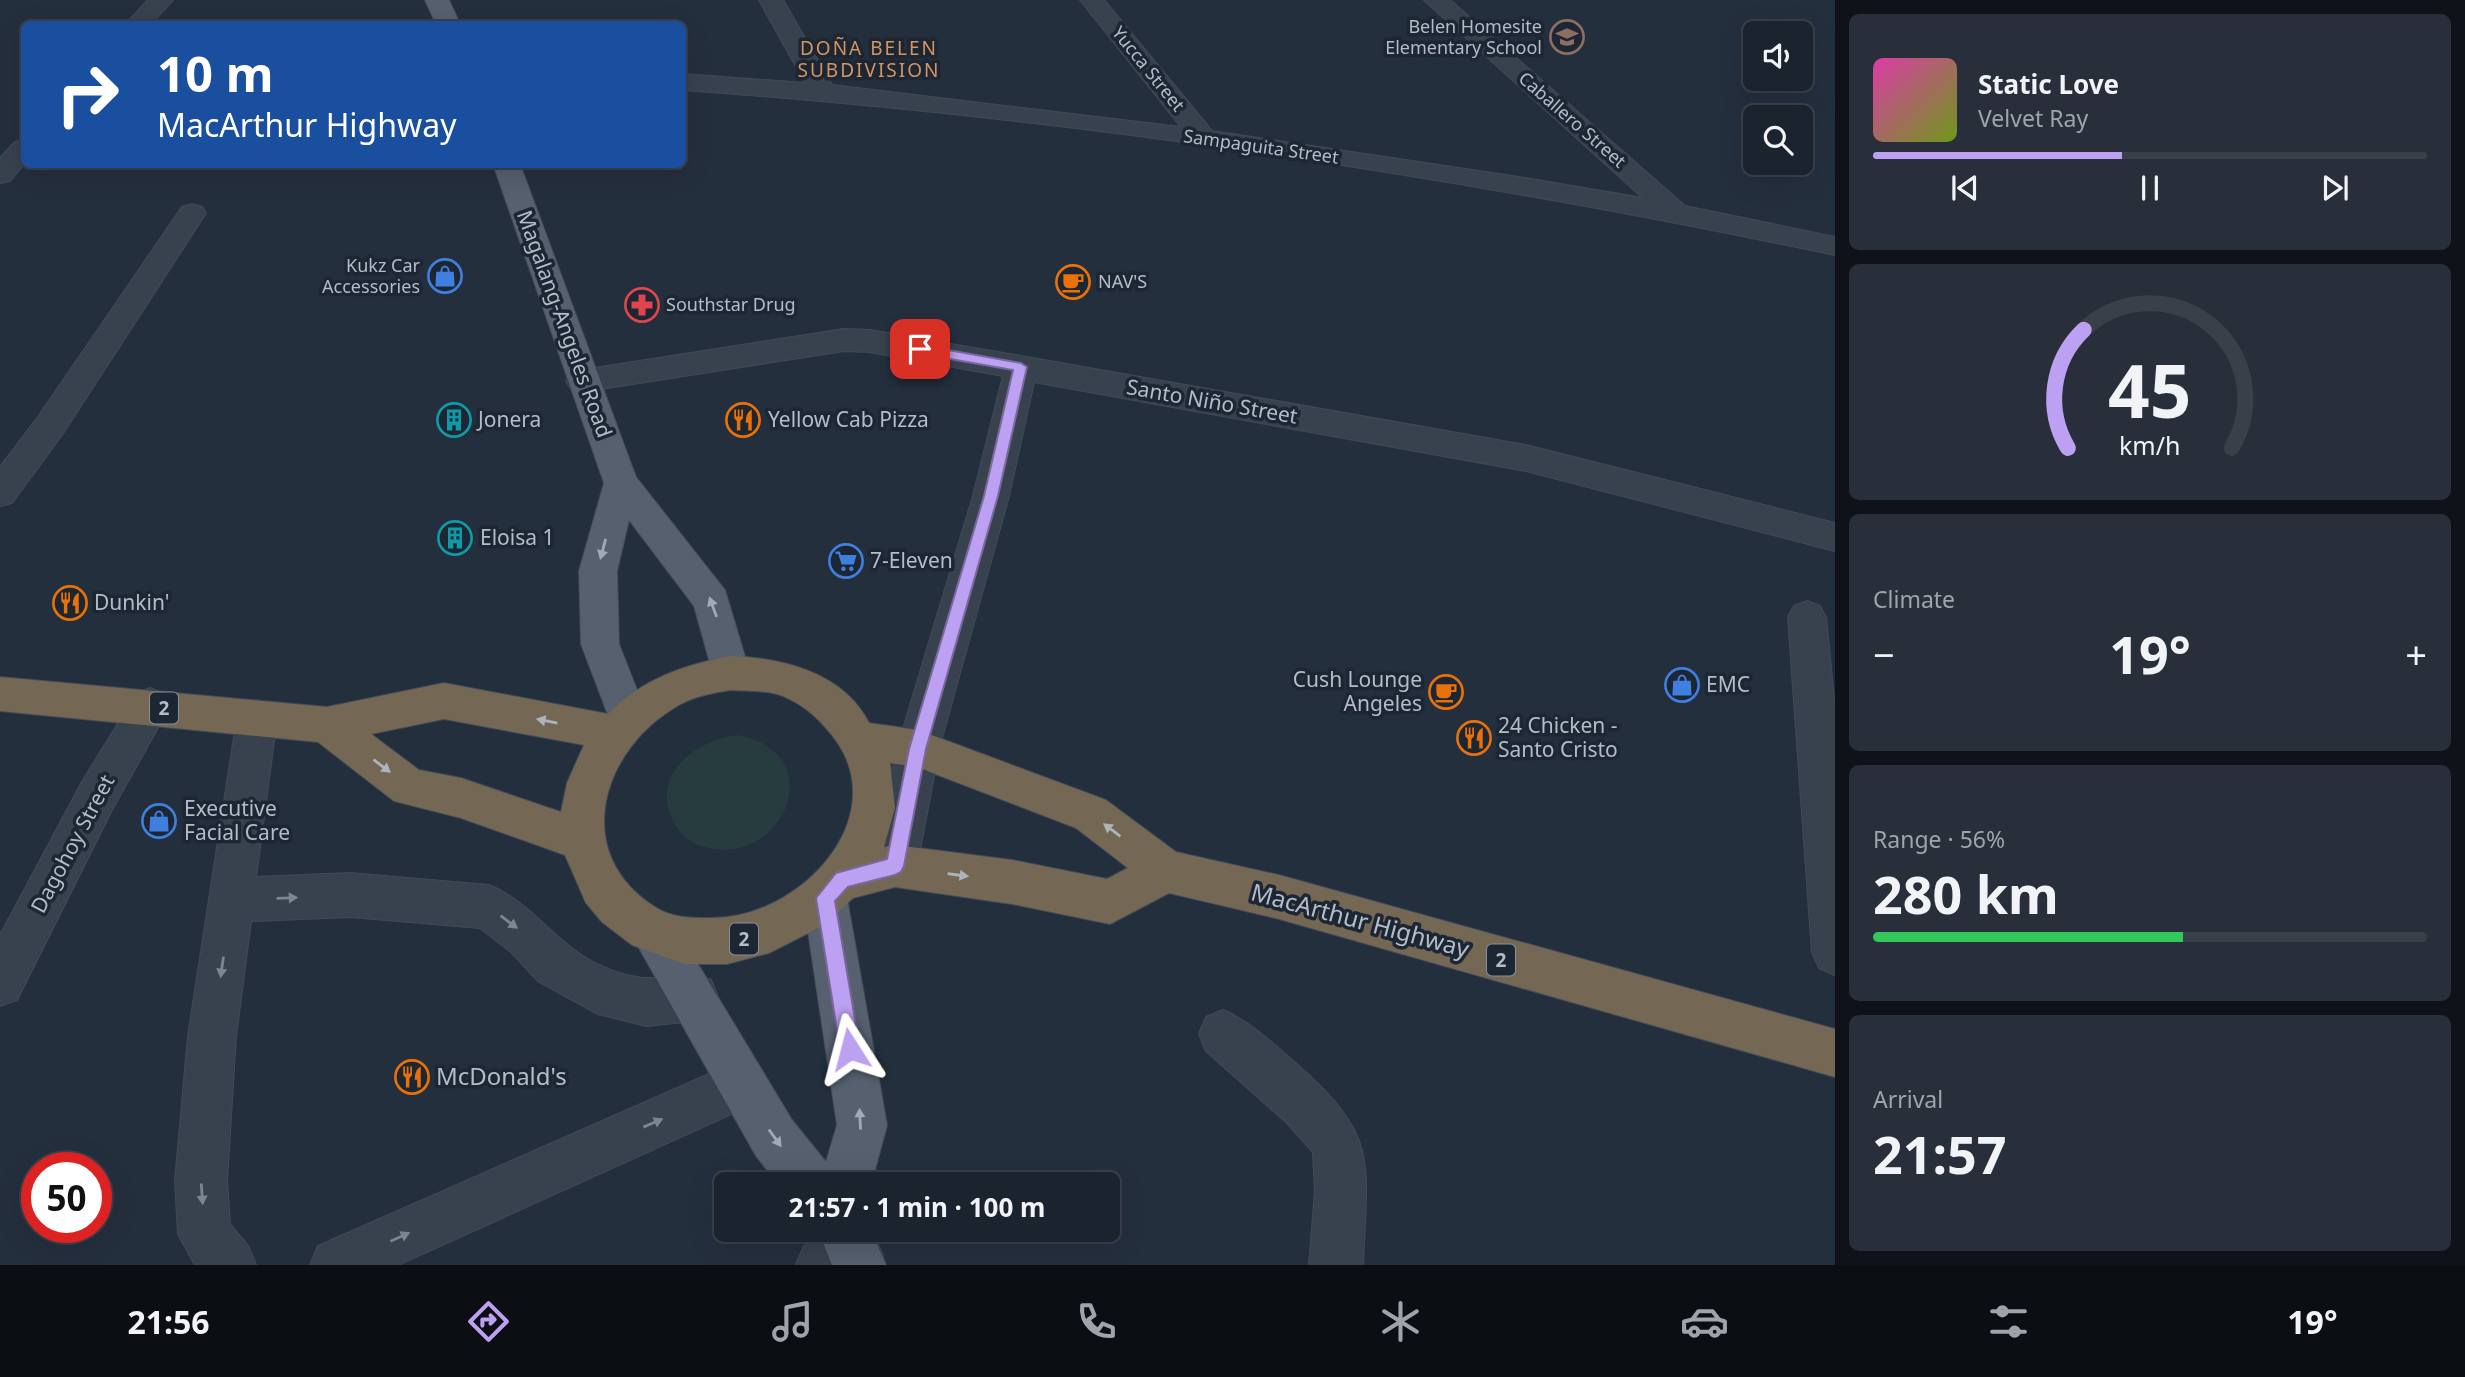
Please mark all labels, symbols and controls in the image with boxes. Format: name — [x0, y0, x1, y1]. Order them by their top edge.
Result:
place label: Belen Homesite Elementary School — [1385, 14, 1542, 59]
school or university icon: Belen Homesite Elementary School — [1548, 18, 1586, 56]
street label: Yucca Street — [1107, 21, 1191, 116]
map controls — [1743, 21, 1813, 175]
button: sound — [1743, 21, 1813, 91]
district label: DOÑA BELEN SUBDIVISION — [798, 35, 940, 83]
text: 10 m — [157, 40, 274, 106]
icon: right — [42, 49, 133, 140]
street label: Caballero Street — [1514, 66, 1632, 173]
text: Static Love — [1978, 66, 2119, 102]
text: Velvet Ray — [1978, 102, 2088, 134]
text: MacArthur Highway — [157, 103, 457, 146]
button: search — [1743, 105, 1813, 175]
street label: Sampaguita Street — [1182, 123, 1341, 169]
icon: previous — [1946, 169, 1984, 207]
icon: pause — [2131, 169, 2169, 207]
icon: next — [2316, 169, 2354, 207]
street label: Magalang-Angeles Road — [511, 206, 619, 441]
place label: Kukz Car Accessories — [322, 253, 421, 298]
shop icon: Kukz Car Accessories — [426, 257, 464, 295]
cafe icon: NAV'S — [1054, 263, 1092, 301]
place label: NAV'S — [1098, 269, 1147, 293]
pharmacy icon: Southstar Drug — [623, 286, 661, 324]
place label: Southstar Drug — [666, 292, 796, 316]
pin — [890, 319, 950, 379]
icon: arrive — [901, 330, 939, 368]
text: 45 — [2108, 341, 2192, 440]
street label: Santo Niño Street — [1124, 372, 1300, 430]
building icon: Jonera — [435, 401, 473, 439]
restaurant icon: Yellow Cab Pizza — [724, 401, 762, 439]
place label: Jonera — [476, 405, 541, 433]
place label: Yellow Cab Pizza — [768, 405, 929, 433]
text: km/h — [2119, 428, 2181, 462]
building icon: Eloisa 1 — [436, 519, 474, 557]
place label: Eloisa 1 — [480, 523, 555, 551]
one-way arrow — [598, 539, 608, 560]
supermarket icon: 7-Eleven — [827, 542, 865, 580]
place label: 7-Eleven — [870, 546, 953, 574]
text: Climate — [1873, 583, 1955, 615]
restaurant icon: Dunkin' — [51, 584, 89, 622]
place label: Dunkin' — [94, 588, 169, 616]
one-way arrow — [707, 597, 718, 618]
text: 19° — [2109, 618, 2191, 689]
text: − — [1873, 628, 1895, 680]
text: + — [2405, 628, 2427, 680]
place label: Cush Lounge Angeles — [1293, 665, 1422, 717]
shop icon: EMC — [1663, 666, 1701, 704]
place label: EMC — [1706, 670, 1750, 698]
cafe icon: Cush Lounge Angeles — [1427, 673, 1465, 711]
road number: 2 — [150, 692, 178, 723]
place label: 24 Chicken - Santo Cristo — [1498, 711, 1618, 763]
one-way arrow — [536, 715, 558, 726]
restaurant icon: 24 Chicken - Santo Cristo — [1455, 719, 1493, 757]
one-way arrow — [372, 759, 391, 773]
street label: Dagohoy Street — [24, 769, 121, 918]
place label: Executive Facial Care — [184, 794, 290, 846]
shop icon: Executive Facial Care — [140, 802, 178, 840]
one-way arrow — [1103, 823, 1121, 837]
text: Range · 56% — [1873, 823, 2005, 855]
text: 280 km — [1873, 858, 2059, 929]
one-way arrow — [947, 869, 969, 880]
street label: MacArthur Highway — [1248, 875, 1474, 965]
one-way arrow — [276, 892, 298, 903]
one-way arrow — [499, 915, 518, 929]
road number: 2 — [730, 923, 758, 954]
road number: 2 — [1487, 944, 1515, 976]
one-way arrow — [216, 957, 227, 979]
position arrow — [813, 1012, 887, 1086]
restaurant icon: McDonald's — [393, 1058, 431, 1096]
place label: McDonald's — [436, 1059, 567, 1092]
text: Arrival — [1873, 1083, 1943, 1115]
one-way arrow — [854, 1108, 865, 1130]
one-way arrow — [643, 1117, 663, 1129]
text: 21:57 — [1873, 1118, 2007, 1189]
one-way arrow — [768, 1129, 782, 1147]
speed limit sign: 50 — [21, 1152, 112, 1243]
one-way arrow — [196, 1183, 207, 1205]
text: 21:57 · 1 min · 100 m — [789, 1189, 1045, 1225]
one-way arrow — [389, 1231, 410, 1242]
icon: directions — [464, 1297, 513, 1346]
icon: music — [768, 1297, 817, 1346]
icon: phone — [1072, 1297, 1121, 1346]
icon: climate — [1376, 1297, 1425, 1346]
icon: car — [1680, 1297, 1729, 1346]
icon: filters — [1984, 1297, 2033, 1346]
text: 21:56 — [127, 1300, 210, 1343]
text: 19° — [2287, 1300, 2338, 1343]

